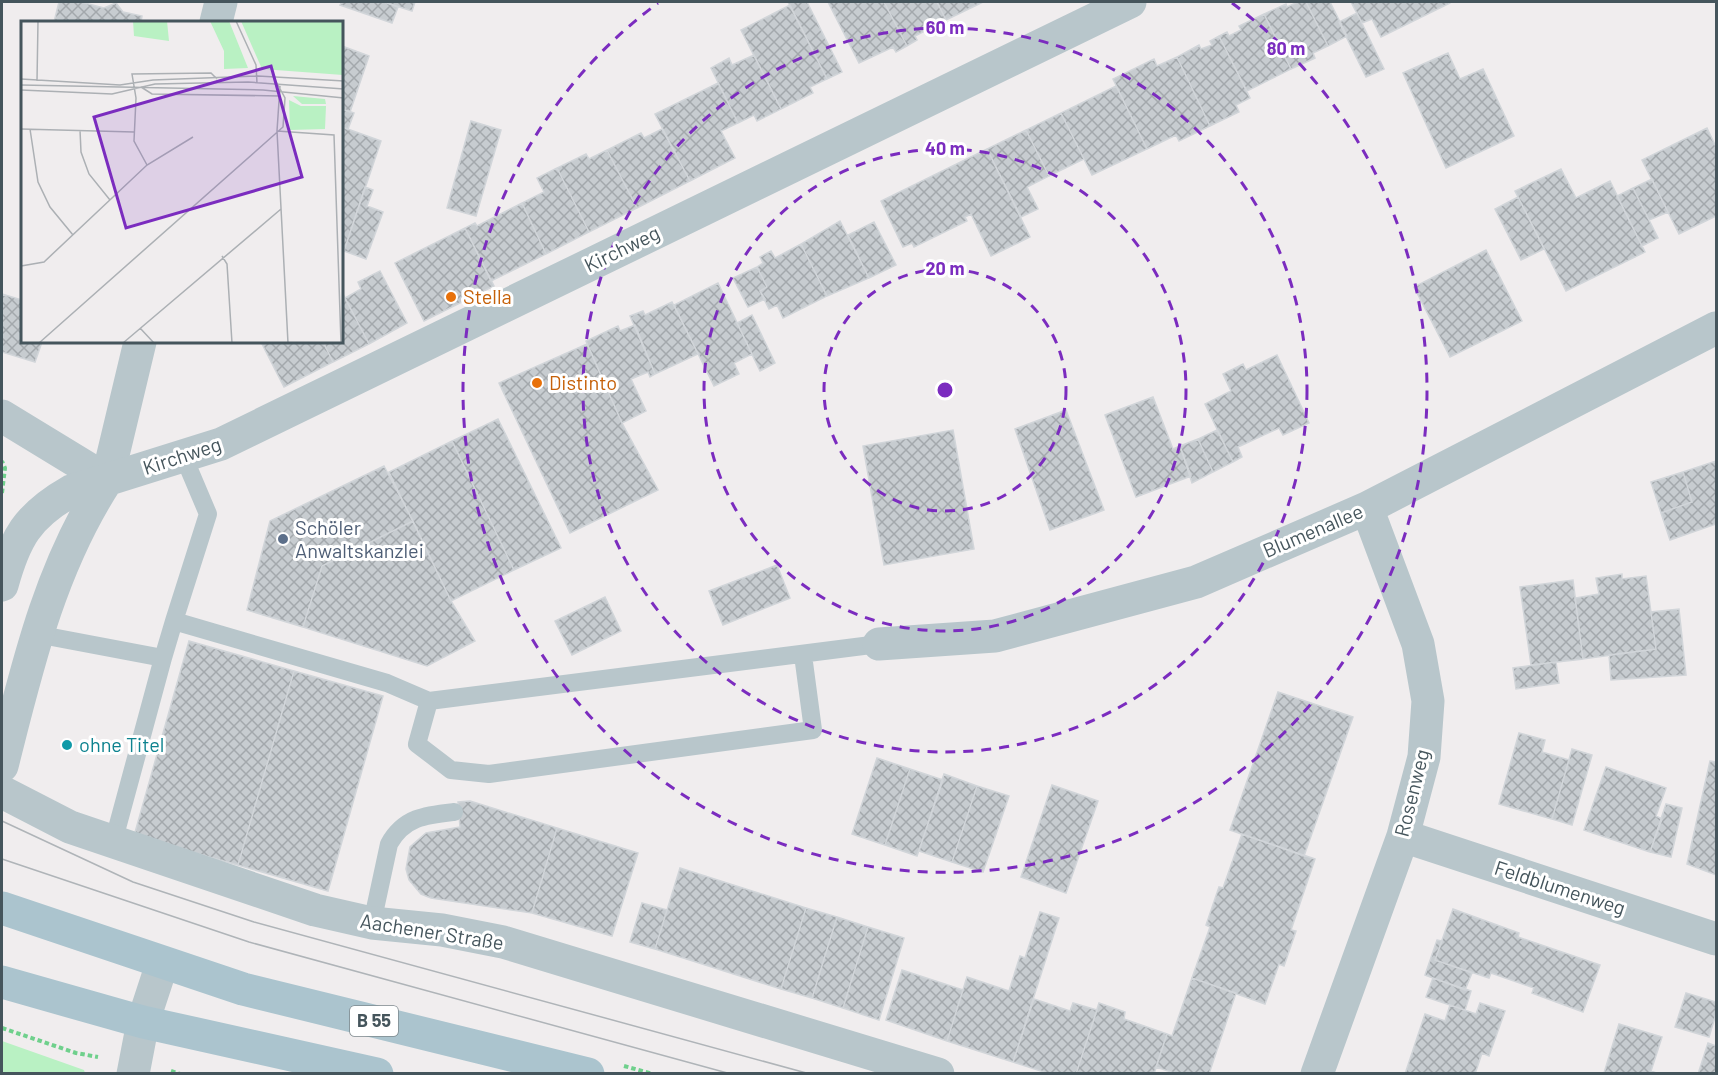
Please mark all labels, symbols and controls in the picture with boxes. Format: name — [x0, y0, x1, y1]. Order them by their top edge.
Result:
text: 60 m — [926, 16, 964, 38]
inset map — [21, 21, 344, 344]
text: 80 m — [1267, 37, 1305, 59]
text: 40 m — [925, 137, 965, 159]
street label: Kirchweg — [580, 220, 663, 277]
text: 20 m — [926, 257, 964, 279]
place label: Stella — [463, 284, 512, 308]
marker: Stella — [444, 290, 458, 304]
place label: Distinto — [549, 370, 617, 394]
marker: Distinto — [530, 376, 544, 390]
centre of rings — [935, 380, 955, 400]
street label: Kirchweg — [139, 431, 224, 479]
street label: Blumenallee — [1259, 498, 1366, 562]
place label: Schöler Anwaltskanzlei — [295, 515, 424, 562]
marker: Schöler Anwaltskanzlei — [276, 532, 290, 546]
place label: ohne Titel — [79, 732, 164, 756]
marker: ohne Titel — [60, 738, 74, 752]
street label: Rosenweg — [1389, 746, 1433, 839]
street label: Feldblumenweg — [1492, 855, 1629, 919]
street label: Aachener Straße — [359, 908, 506, 954]
road number: B 55 — [350, 1006, 398, 1036]

